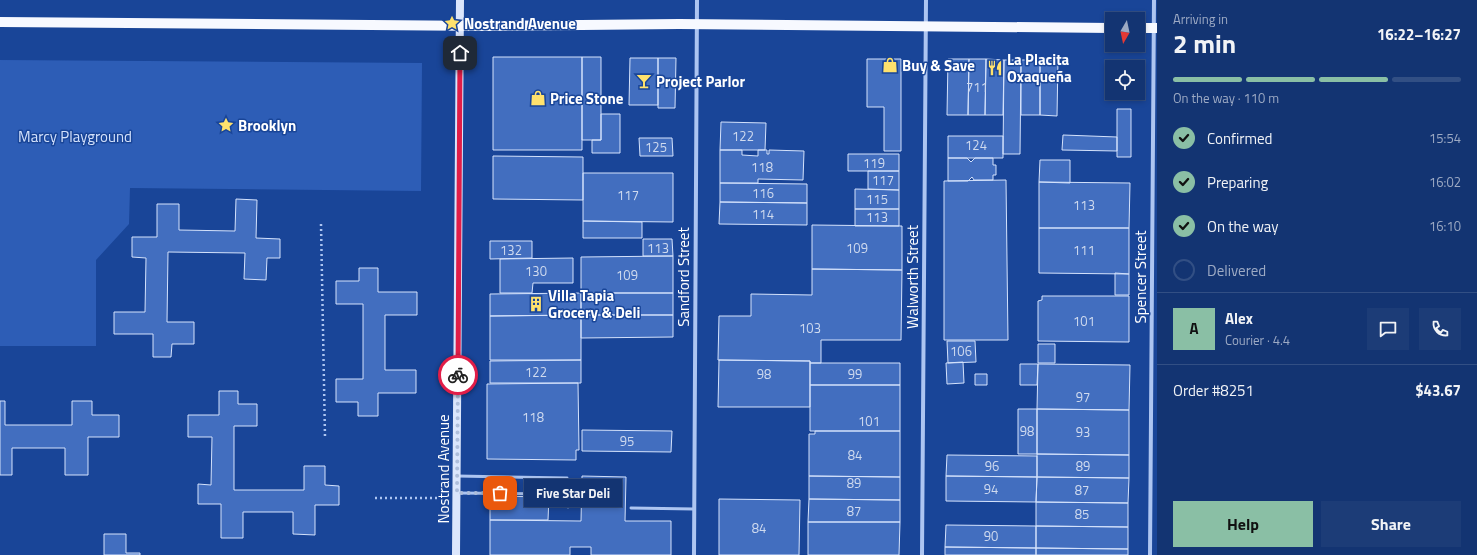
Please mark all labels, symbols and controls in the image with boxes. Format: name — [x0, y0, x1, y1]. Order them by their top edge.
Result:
text: Arriving in — [1173, 9, 1228, 29]
place label: Nostrand Avenue — [464, 12, 576, 35]
north arrow — [1105, 12, 1145, 52]
map controls — [1105, 12, 1145, 100]
place icon: Nostrand Avenue — [443, 14, 461, 32]
text: 16:22–16:27 — [1377, 23, 1461, 46]
text: 2 min — [1173, 24, 1236, 63]
pin — [443, 36, 477, 70]
icon: home — [449, 42, 471, 64]
place label: La Placita Oxaqueña — [1007, 48, 1072, 88]
place label: Buy & Save — [902, 54, 975, 77]
shop icon: Buy & Save — [881, 56, 899, 74]
restaurant icon: La Placita Oxaqueña — [986, 59, 1004, 77]
button: locate — [1105, 60, 1145, 100]
place label: Project Parlor — [656, 70, 745, 93]
bar icon: Project Parlor — [635, 72, 653, 90]
house number: 711 — [966, 77, 988, 97]
place label: Price Stone — [550, 87, 624, 110]
text: On the way · 110 m — [1173, 88, 1279, 108]
shop icon: Price Stone — [529, 89, 547, 107]
place label: Brooklyn — [238, 114, 296, 137]
place icon: Brooklyn — [217, 116, 235, 134]
park label: Marcy Playground — [18, 125, 132, 148]
house number: 122 — [732, 126, 754, 146]
icon: check — [1173, 127, 1195, 149]
text: Confirmed — [1207, 127, 1272, 150]
text: 15:54 — [1429, 128, 1461, 148]
house number: 124 — [965, 135, 987, 155]
house number: 125 — [645, 137, 667, 157]
house number: 119 — [863, 153, 885, 173]
house number: 118 — [751, 157, 773, 177]
house number: 117 — [872, 170, 894, 190]
icon: check — [1173, 171, 1195, 193]
text: Preparing — [1207, 171, 1268, 194]
text: 16:02 — [1429, 172, 1461, 192]
house number: 116 — [752, 183, 774, 203]
house number: 117 — [617, 185, 639, 205]
house number: 115 — [866, 189, 888, 209]
house number: 113 — [1073, 195, 1095, 215]
house number: 114 — [752, 204, 774, 224]
house number: 113 — [866, 207, 888, 227]
icon: check — [1173, 215, 1195, 237]
text: On the way — [1207, 215, 1279, 238]
text: 16:10 — [1429, 216, 1461, 236]
street label: Walworth Street — [901, 224, 924, 329]
street label: Sandford Street — [672, 227, 695, 327]
street label: Spencer Street — [1129, 230, 1152, 323]
house number: 113 — [647, 238, 669, 258]
house number: 109 — [846, 238, 868, 258]
house number: 132 — [500, 240, 522, 260]
house number: 111 — [1073, 240, 1095, 260]
text: Delivered — [1207, 259, 1266, 282]
house number: 130 — [525, 261, 547, 281]
house number: 109 — [616, 265, 638, 285]
place label: Villa Tapia Grocery & Deli — [548, 284, 640, 324]
building icon: Villa Tapia Grocery & Deli — [527, 295, 545, 313]
text: Alex — [1225, 307, 1253, 330]
button: chat — [1367, 308, 1409, 350]
button: phone — [1419, 308, 1461, 350]
house number: 101 — [1073, 311, 1095, 331]
text: A — [1189, 317, 1199, 340]
house number: 103 — [799, 318, 821, 338]
text: Courier · 4.4 — [1225, 330, 1290, 350]
house number: 106 — [950, 341, 972, 361]
courier — [438, 355, 478, 395]
house number: 122 — [525, 362, 547, 382]
icon: bike — [447, 364, 469, 386]
house number: 98 — [757, 364, 771, 384]
house number: 99 — [848, 364, 862, 384]
text: Order #8251 — [1173, 379, 1254, 402]
text: $43.67 — [1415, 379, 1461, 402]
house number: 97 — [1076, 387, 1090, 407]
house number: 118 — [522, 407, 544, 427]
house number: 101 — [858, 411, 880, 431]
street label: Nostrand Avenue — [432, 414, 455, 524]
house number: 98 — [1020, 421, 1034, 441]
house number: 93 — [1076, 422, 1090, 442]
house number: 95 — [620, 431, 634, 451]
house number: 84 — [848, 445, 862, 465]
house number: 96 — [985, 456, 999, 476]
house number: 89 — [1076, 456, 1090, 476]
house number: 89 — [847, 473, 861, 493]
pin — [483, 476, 517, 510]
callout: Five Star Deli — [524, 479, 622, 507]
house number: 94 — [984, 479, 998, 499]
house number: 87 — [1075, 480, 1089, 500]
icon: bag — [489, 482, 511, 504]
text: Five Star Deli — [536, 483, 610, 503]
house number: 87 — [847, 501, 861, 521]
button: Help — [1173, 501, 1313, 547]
button: Share — [1321, 501, 1461, 547]
house number: 85 — [1075, 504, 1089, 524]
house number: 84 — [752, 518, 766, 538]
house number: 90 — [984, 526, 998, 546]

